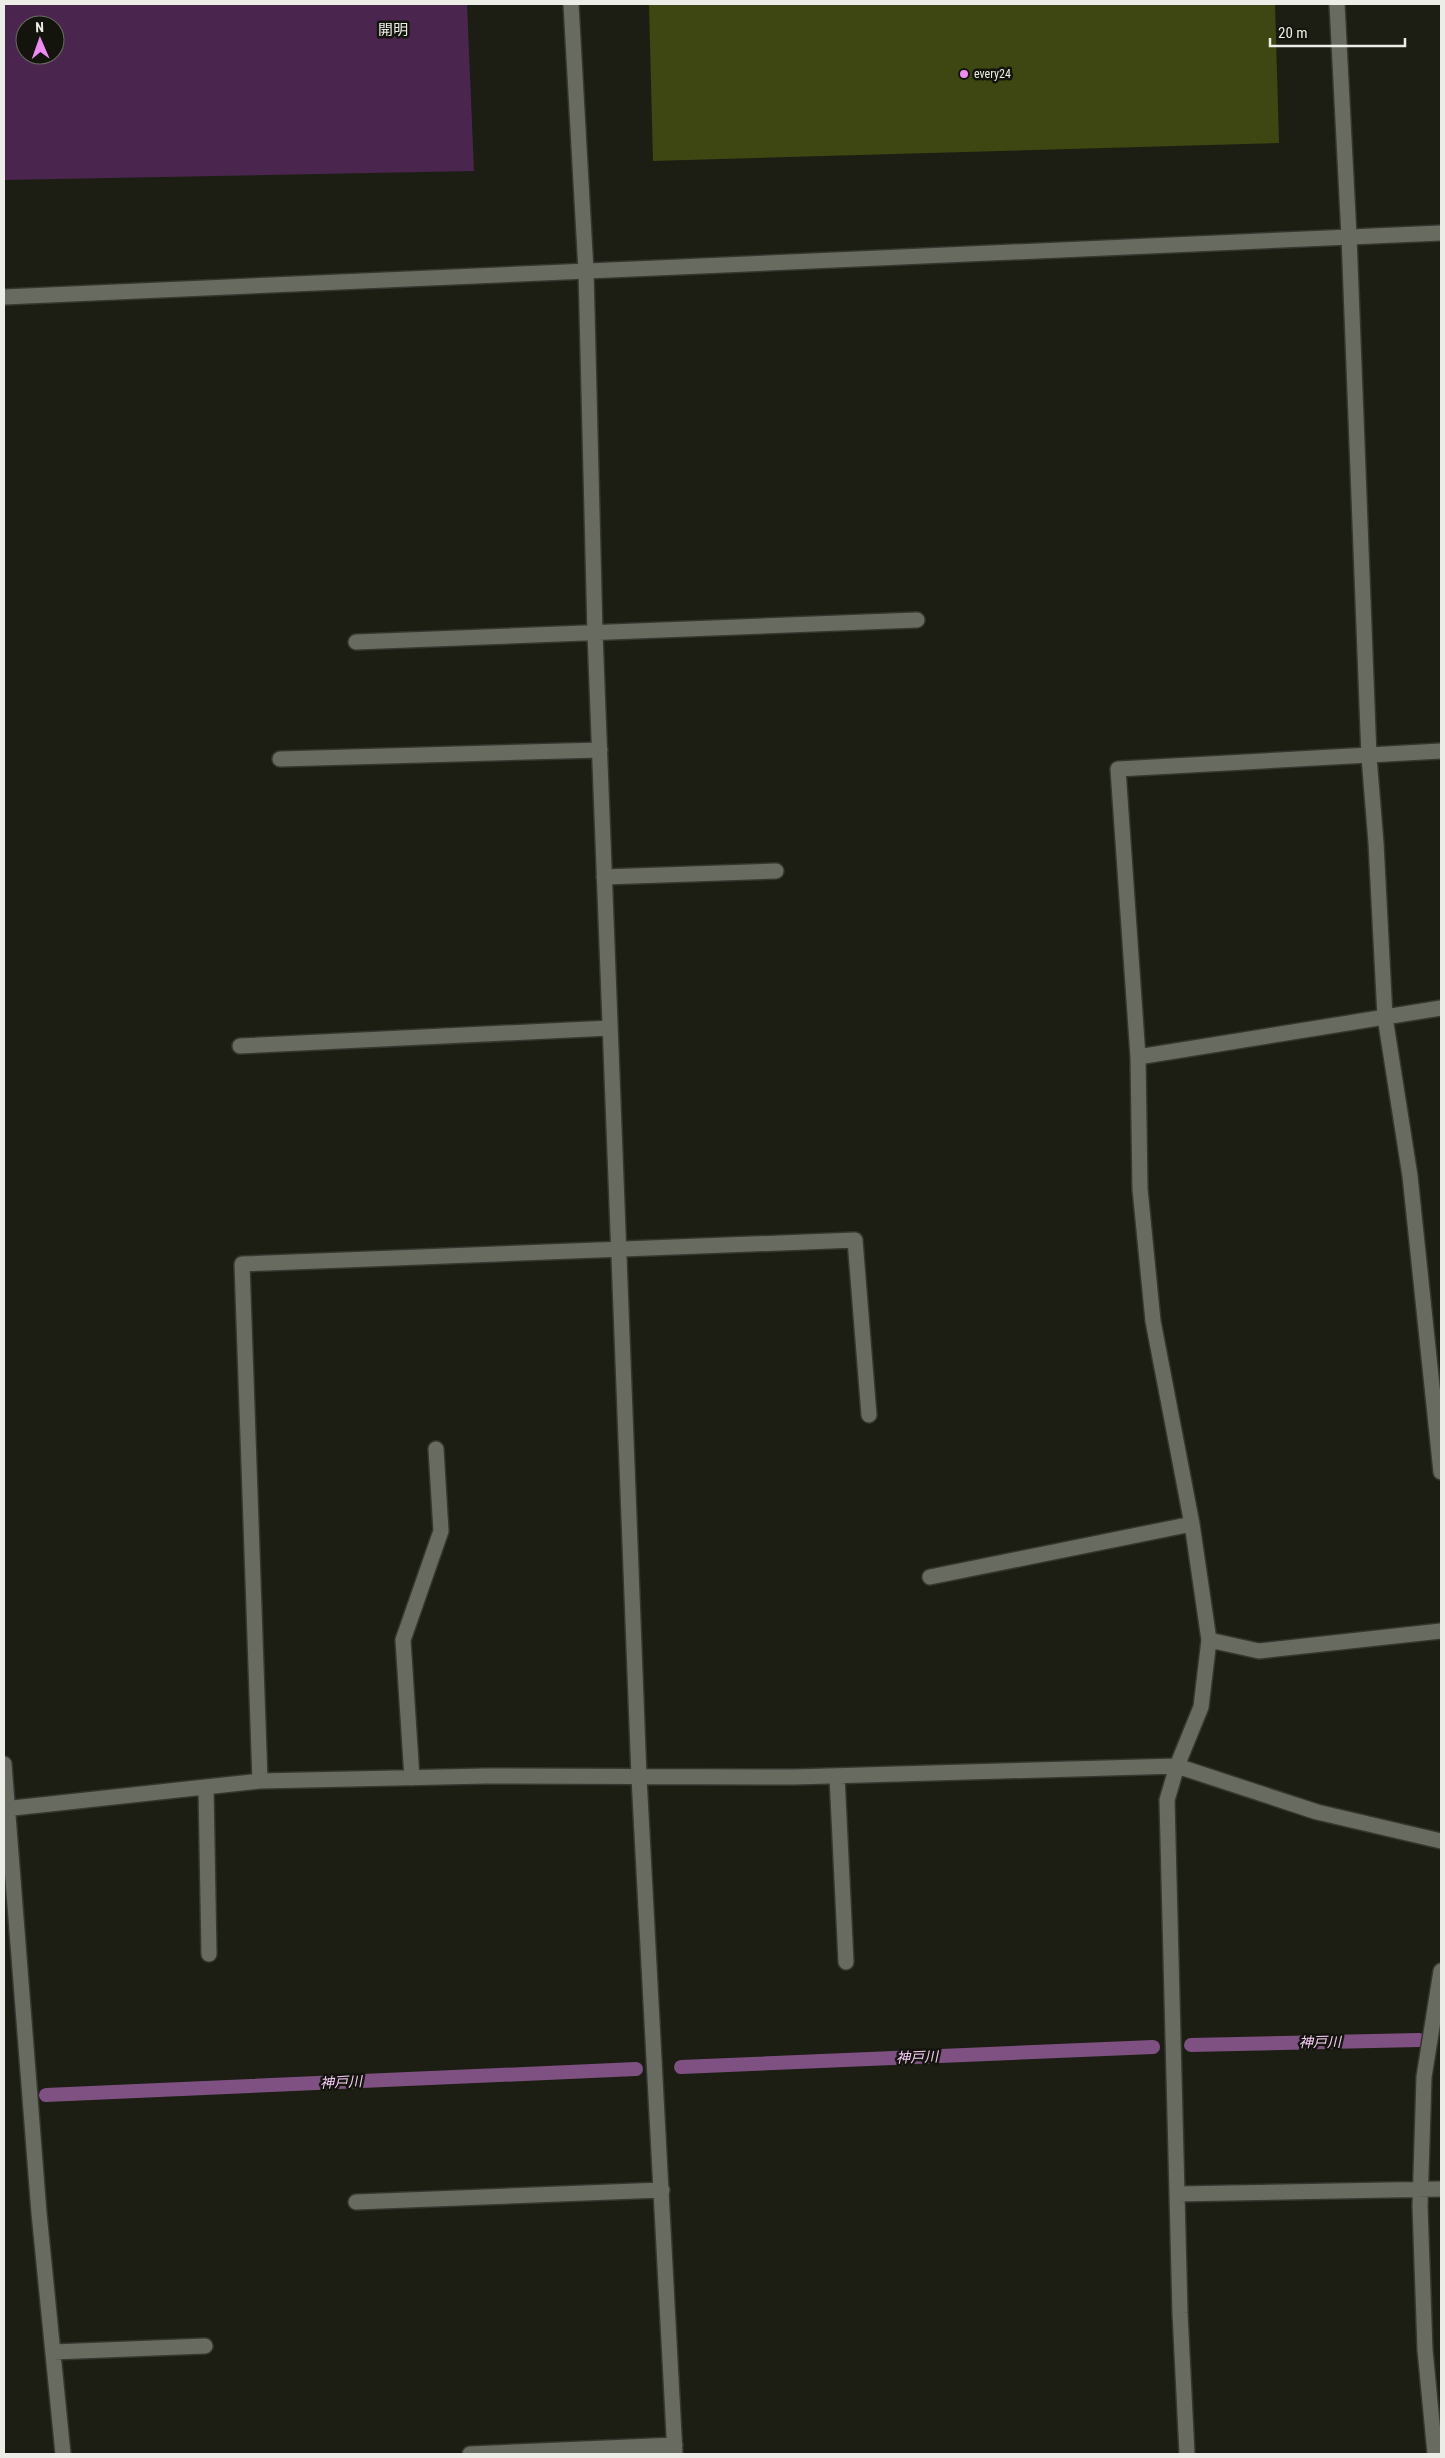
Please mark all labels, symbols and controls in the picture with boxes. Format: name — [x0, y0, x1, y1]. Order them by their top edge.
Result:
north arrow — [15, 15, 65, 65]
scale bar — [1270, 15, 1405, 47]
text: N — [35, 19, 44, 35]
district label: 開明 — [378, 21, 408, 39]
text: 20 m — [1278, 24, 1308, 42]
place label: every24 — [974, 67, 1011, 81]
marker: every24 — [958, 68, 970, 80]
water label: 神戸川 — [1299, 2034, 1343, 2050]
water label: 神戸川 — [896, 2048, 940, 2066]
water label: 神戸川 — [320, 2073, 364, 2091]

